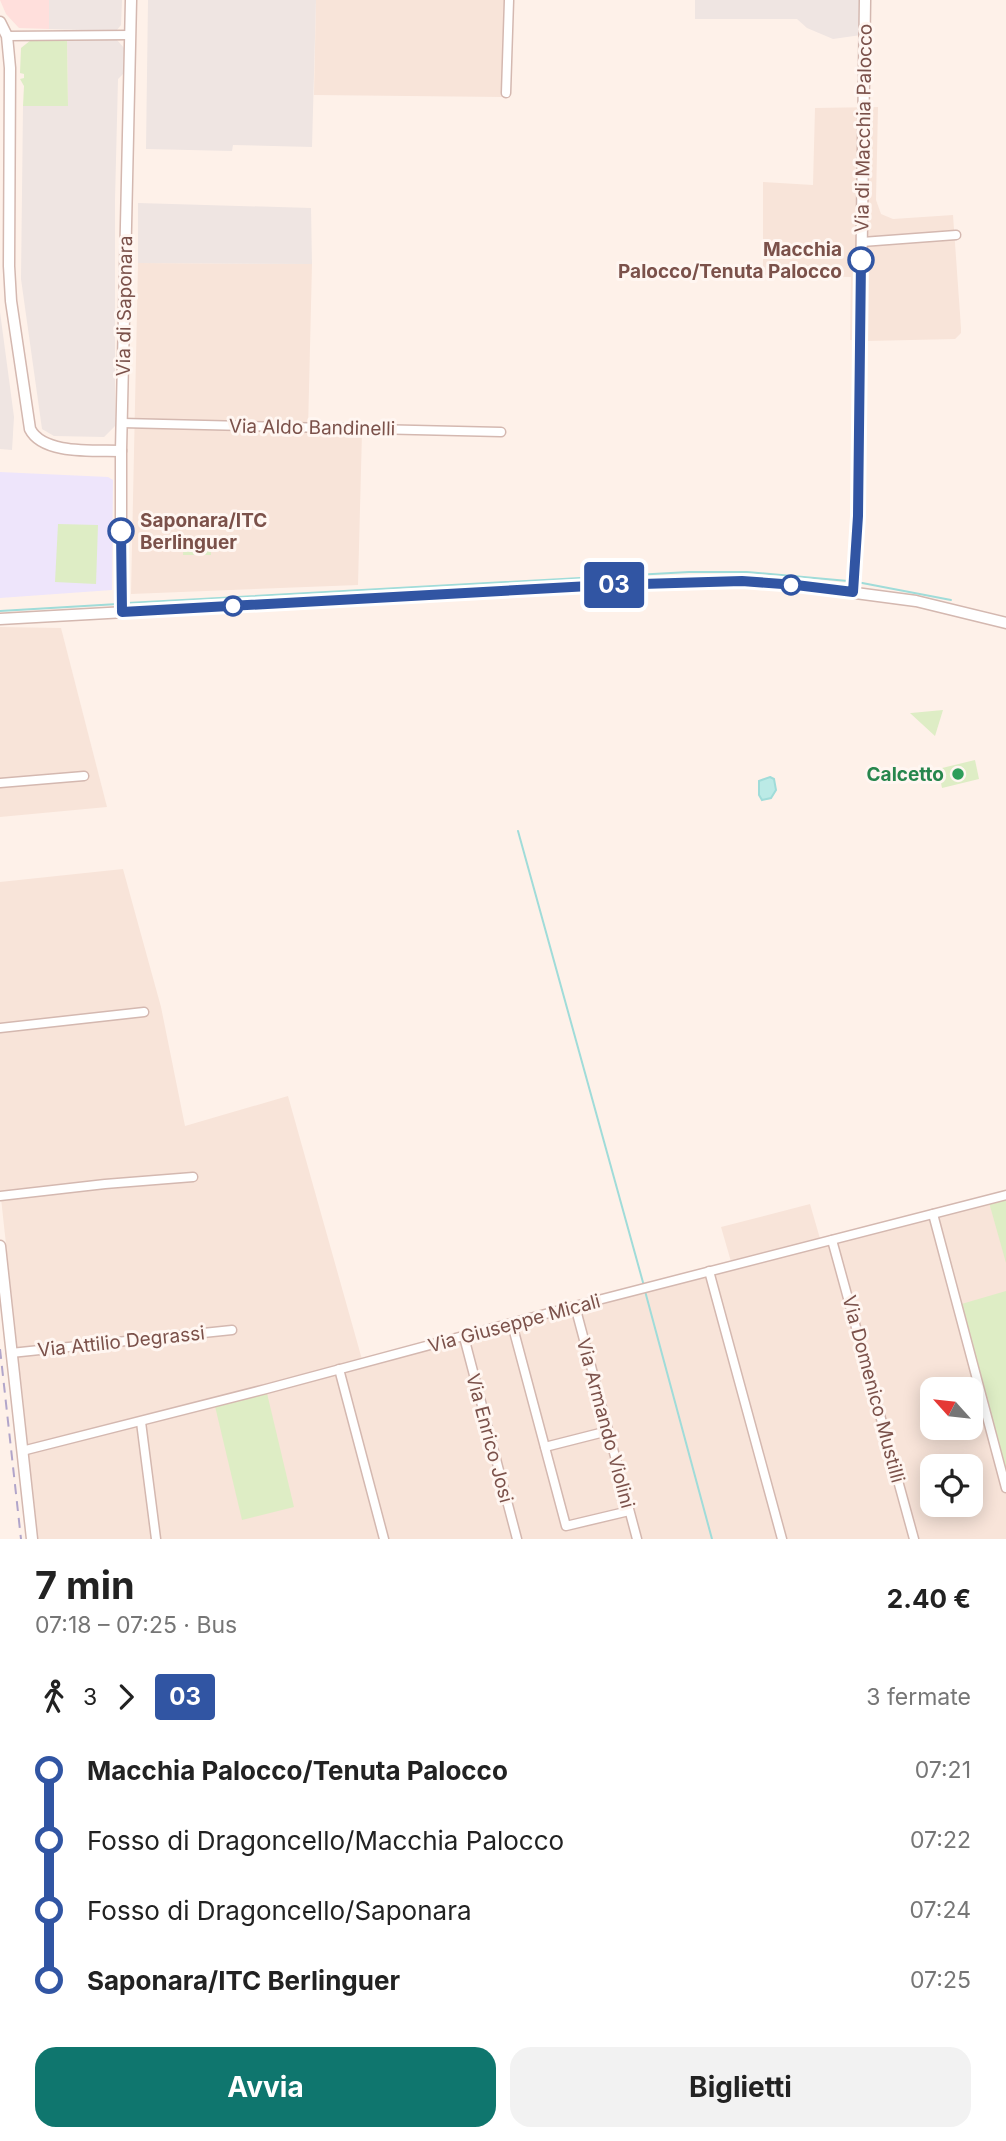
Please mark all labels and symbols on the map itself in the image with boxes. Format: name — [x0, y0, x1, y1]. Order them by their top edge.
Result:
street label: Via di Macchia Palocco — [850, 24, 877, 232]
street label: Via di Saponara — [112, 235, 137, 377]
place label: Macchia Palocco/Tenuta Palocco — [618, 238, 842, 283]
marker: Macchia Palocco/Tenuta Palocco — [848, 247, 874, 273]
street label: Via Aldo Bandinelli — [229, 415, 395, 440]
place label: Saponara/ITC Berlinguer — [140, 509, 267, 554]
marker: Saponara/ITC Berlinguer — [108, 518, 134, 544]
line badge: 03 — [582, 562, 646, 608]
unlabelled marker — [781, 575, 801, 595]
unlabelled marker — [223, 596, 243, 616]
place label: Calcetto — [867, 763, 944, 786]
marker: Calcetto — [950, 766, 966, 782]
street label: Via Giuseppe Micali — [426, 1289, 603, 1358]
street label: Via Domenico Mustilli — [837, 1293, 910, 1485]
street label: Via Attilio Degrassi — [36, 1321, 206, 1362]
street label: Via Armando Violini — [572, 1335, 639, 1511]
street label: Via Enrico Josi — [461, 1371, 518, 1505]
north arrow — [920, 1377, 984, 1440]

